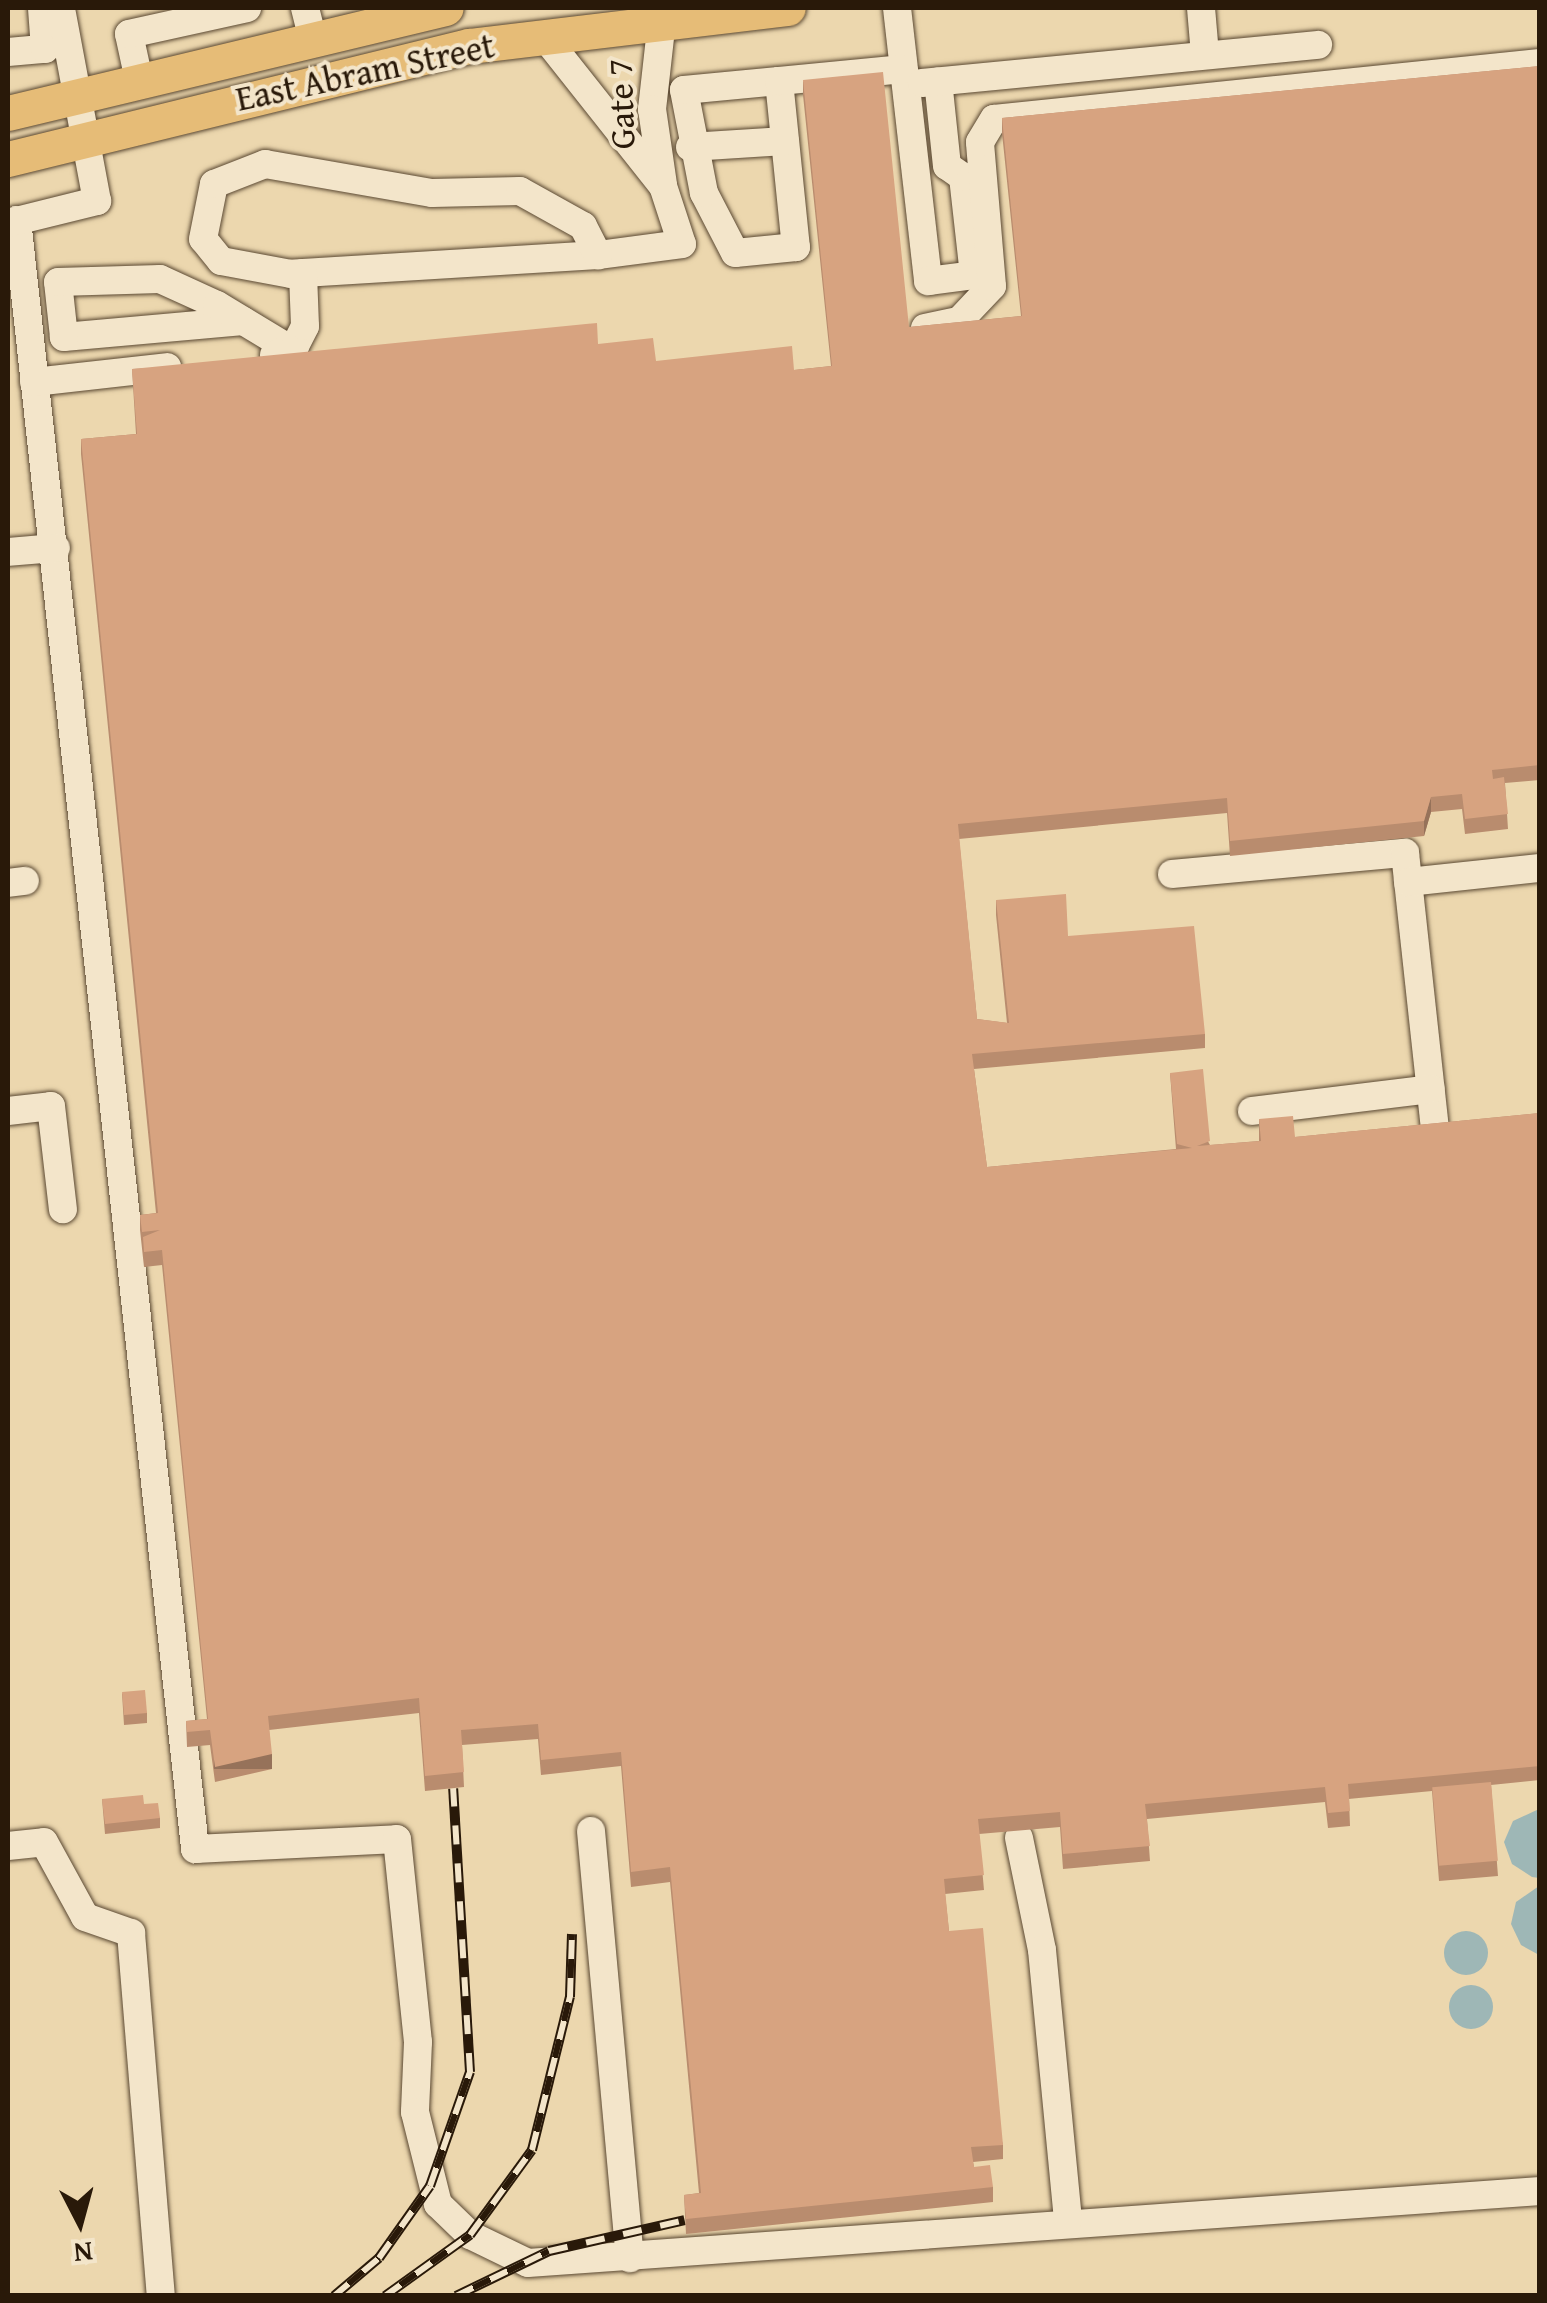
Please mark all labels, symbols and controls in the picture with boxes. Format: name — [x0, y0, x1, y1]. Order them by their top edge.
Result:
street label: East Abram Street — [232, 24, 498, 120]
street label: Gate 7 — [598, 58, 644, 150]
north arrow — [30, 2173, 130, 2273]
text: N — [72, 2232, 95, 2275]

